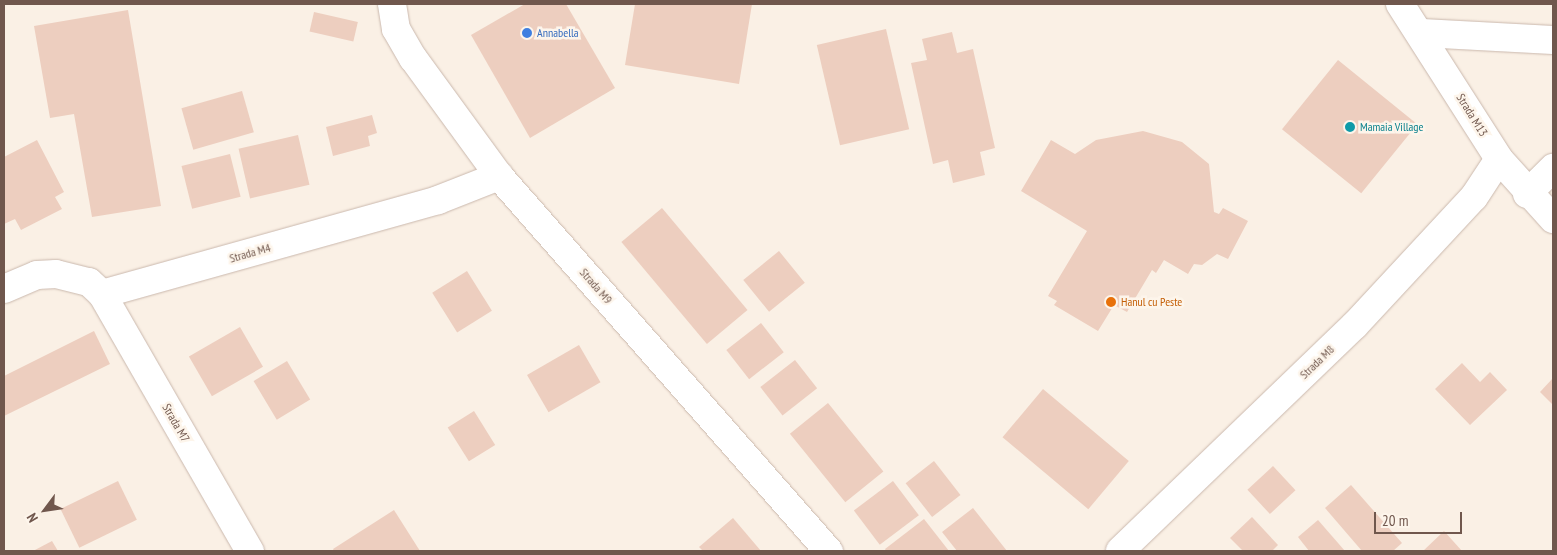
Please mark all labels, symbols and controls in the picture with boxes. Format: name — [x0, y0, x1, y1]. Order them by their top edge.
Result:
place label: Annabella — [537, 26, 579, 40]
marker: Annabella — [521, 27, 533, 39]
street label: Strada M13 — [1453, 91, 1491, 139]
place label: Mamaia Village — [1360, 120, 1424, 134]
marker: Mamaia Village — [1344, 121, 1356, 133]
street label: Strada M4 — [228, 240, 272, 266]
street label: Strada M9 — [577, 265, 615, 307]
place label: Hanul cu Peste — [1121, 295, 1182, 309]
marker: Hanul cu Peste — [1105, 296, 1117, 308]
street label: Strada M8 — [1297, 342, 1337, 382]
street label: Strada M7 — [159, 401, 193, 445]
north arrow — [20, 485, 70, 535]
scale bar — [1377, 502, 1464, 534]
text: N — [22, 510, 42, 526]
text: 20 m — [1382, 511, 1408, 530]

